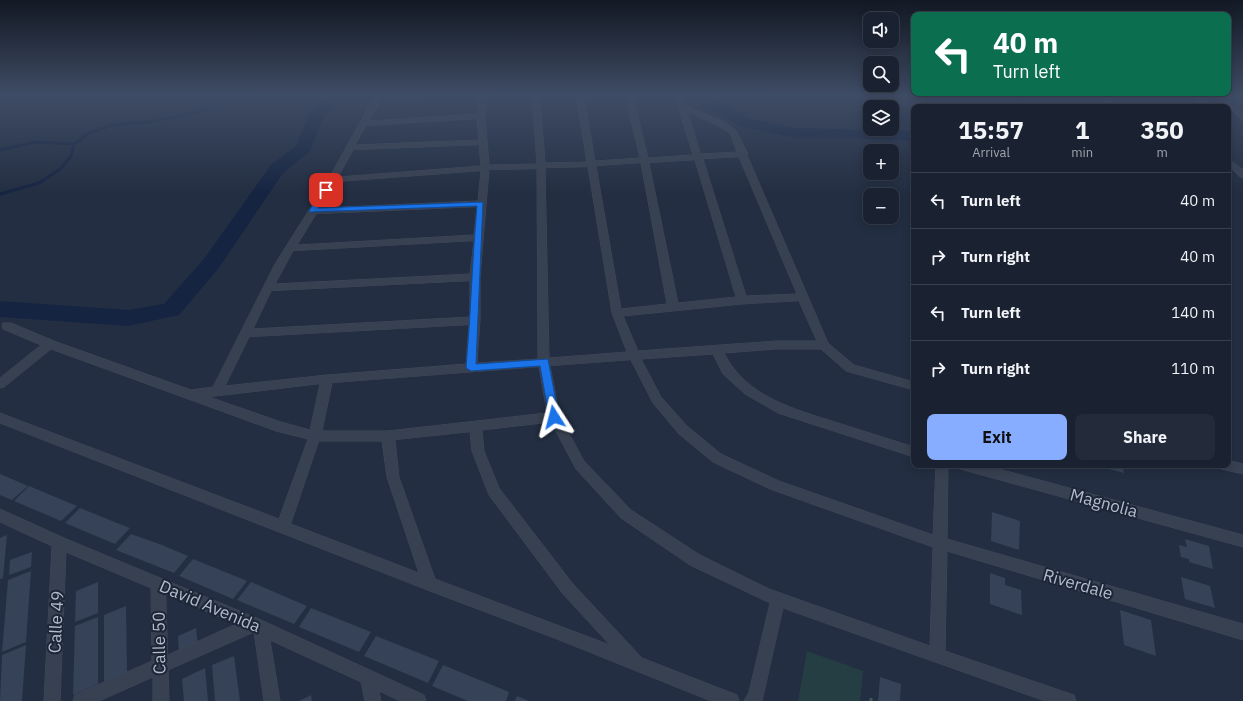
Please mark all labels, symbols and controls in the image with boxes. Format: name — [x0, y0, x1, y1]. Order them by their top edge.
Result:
map controls — [863, 12, 899, 224]
button: sound — [863, 12, 899, 48]
text: 40 m — [993, 24, 1058, 61]
icon: left — [927, 28, 979, 80]
button: search — [863, 56, 899, 92]
text: Turn left — [993, 60, 1061, 83]
button: layers — [863, 100, 899, 136]
text: 15:57 — [958, 114, 1024, 146]
text: 1 — [1075, 114, 1089, 146]
text: 350 — [1140, 114, 1184, 146]
button: + — [863, 144, 899, 180]
text: Arrival — [972, 144, 1010, 161]
text: min — [1071, 144, 1093, 161]
text: m — [1156, 144, 1168, 161]
pin — [309, 173, 343, 207]
icon: arrive — [315, 179, 337, 201]
button: − — [863, 188, 899, 224]
icon: left — [927, 190, 949, 212]
text: Turn left — [961, 191, 1021, 210]
text: 40 m — [1180, 191, 1215, 210]
icon: right — [927, 246, 949, 268]
text: Turn right — [961, 247, 1030, 266]
text: 40 m — [1180, 247, 1215, 266]
icon: left — [927, 302, 949, 324]
text: Turn left — [961, 303, 1021, 322]
text: 140 m — [1171, 303, 1215, 322]
icon: right — [927, 358, 949, 380]
text: Turn right — [961, 359, 1030, 378]
text: 110 m — [1171, 359, 1215, 378]
position arrow — [533, 396, 575, 438]
button: Exit — [927, 414, 1067, 460]
button: Share — [1075, 414, 1215, 460]
street label: Magnolia — [1068, 483, 1140, 523]
street label: Riverdale — [1040, 564, 1116, 604]
street label: David Avenida — [156, 575, 264, 637]
street label: Calle 49 — [43, 590, 69, 654]
street label: Calle 50 — [147, 612, 171, 674]

